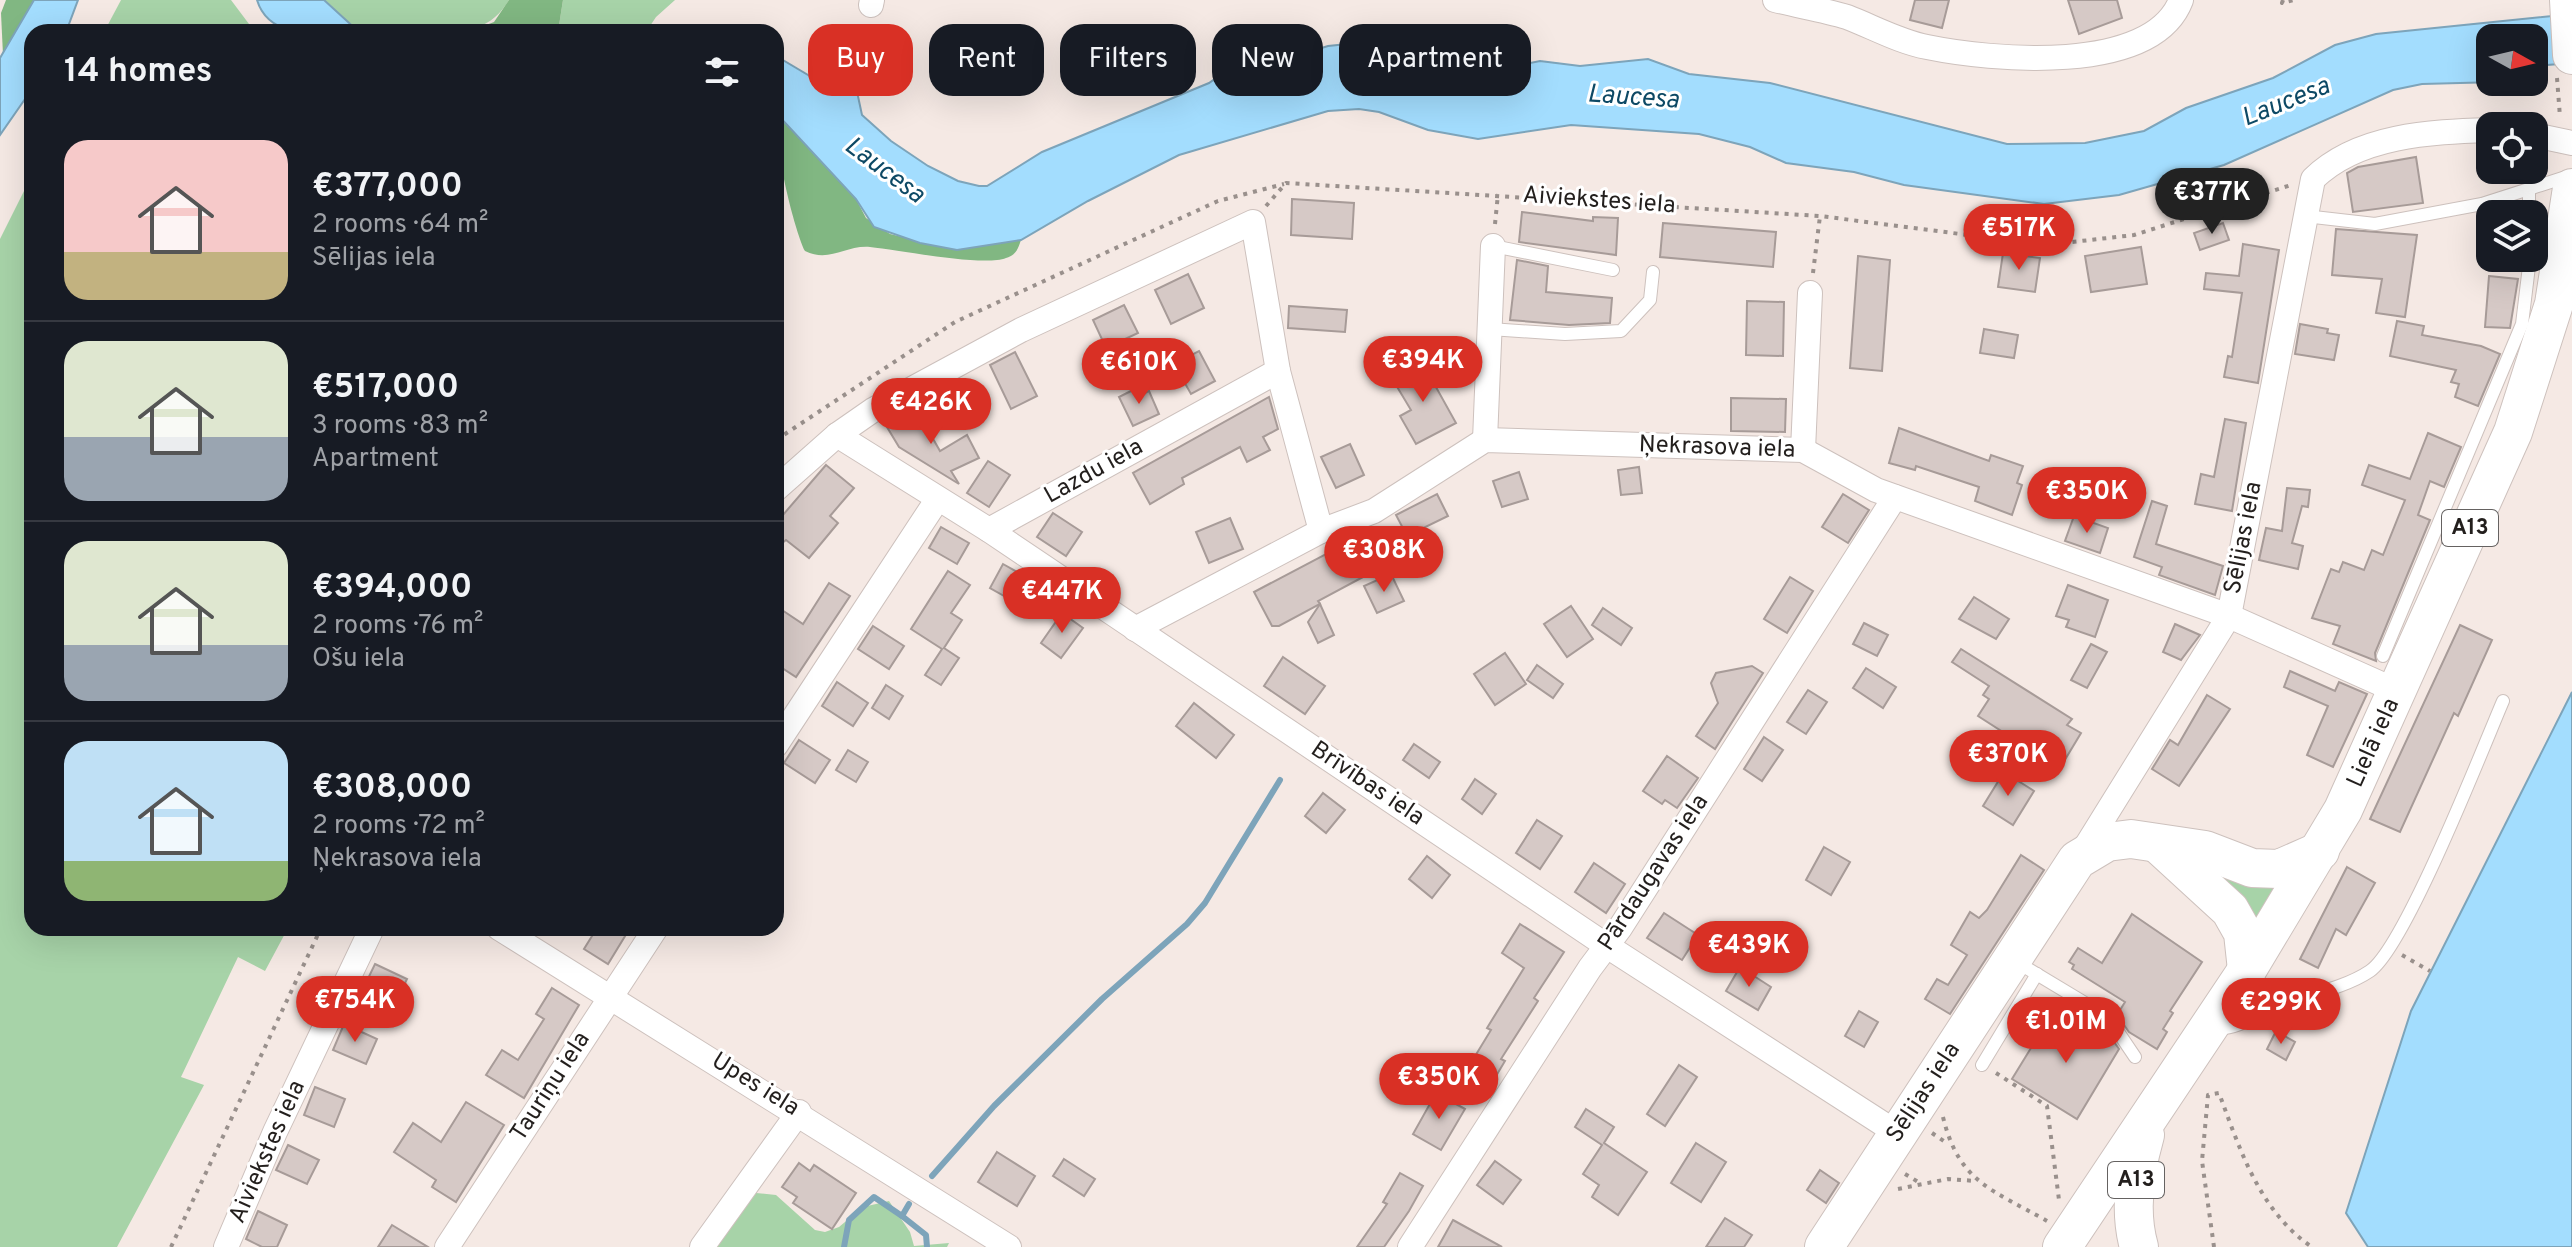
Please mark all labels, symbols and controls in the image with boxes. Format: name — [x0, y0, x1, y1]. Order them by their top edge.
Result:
chip: Buy — [808, 24, 913, 96]
chip: Rent — [929, 24, 1044, 96]
chip: Filters — [1060, 24, 1196, 96]
chip: New — [1212, 24, 1323, 96]
chip: Apartment — [1339, 24, 1531, 96]
north arrow — [2476, 24, 2548, 96]
map controls — [2476, 24, 2548, 272]
icon: filters — [700, 50, 744, 94]
text: 14 homes — [64, 51, 213, 94]
water label: Laucesa — [2237, 70, 2335, 136]
water label: Laucesa — [1586, 78, 1681, 118]
button: locate — [2476, 112, 2548, 184]
water label: Laucesa — [837, 130, 931, 212]
text: €377,000 — [312, 166, 463, 209]
pin: €377K — [2156, 168, 2268, 236]
icon: home — [128, 172, 224, 268]
text: €377K — [2173, 177, 2251, 210]
street label: Aiviekstes iela — [1521, 181, 1677, 221]
button: layers — [2476, 200, 2548, 272]
pin: €517K — [1963, 204, 2075, 272]
text: 2 rooms · 64 m² — [312, 209, 488, 242]
text: €517K — [1981, 213, 2057, 246]
text: Sēlijas iela — [312, 242, 435, 275]
pin: €394K — [1367, 336, 1479, 404]
pin: €610K — [1083, 338, 1195, 406]
text: €394K — [1381, 345, 1465, 378]
text: €610K — [1100, 347, 1178, 380]
text: €517,000 — [312, 367, 459, 410]
icon: home — [128, 373, 224, 469]
pin: €426K — [875, 378, 987, 446]
text: €426K — [889, 387, 973, 420]
text: 3 rooms · 83 m² — [312, 410, 488, 443]
street label: Ņekrasova iela — [1638, 430, 1796, 466]
street label: Lazdu iela — [1039, 433, 1149, 511]
text: Apartment — [312, 443, 439, 476]
pin: €350K — [2031, 467, 2143, 535]
text: €350K — [2045, 476, 2129, 509]
street label: Sēlijas iela — [2218, 479, 2270, 597]
road number: A13 — [2442, 510, 2498, 546]
pin: €308K — [1328, 526, 1440, 594]
text: €308K — [1342, 535, 1426, 568]
text: €394,000 — [312, 567, 472, 610]
pin: €447K — [1006, 567, 1118, 635]
icon: home — [128, 573, 224, 669]
text: €447K — [1021, 576, 1103, 609]
text: 2 rooms · 76 m² — [312, 610, 484, 643]
text: Ošu iela — [312, 643, 405, 676]
street label: Lielā iela — [2341, 694, 2407, 792]
pin: €370K — [1952, 730, 2064, 798]
street label: Brīvības iela — [1304, 735, 1430, 833]
text: €370K — [1967, 739, 2049, 772]
text: €308,000 — [312, 767, 472, 810]
icon: home — [128, 773, 224, 869]
street label: Pārdaugavas iela — [1592, 789, 1716, 957]
text: 2 rooms · 72 m² — [312, 810, 485, 843]
text: Ņekrasova iela — [312, 843, 482, 876]
pin: €439K — [1693, 921, 1805, 989]
text: €439K — [1707, 930, 1791, 963]
pin: €754K — [299, 976, 411, 1044]
pin: €299K — [2225, 978, 2337, 1046]
text: €754K — [314, 985, 396, 1018]
text: €299K — [2240, 987, 2322, 1020]
pin: €1.01M — [2001, 997, 2131, 1065]
text: €1.01M — [2025, 1006, 2107, 1039]
street label: Tauriņu iela — [504, 1027, 598, 1147]
street label: Sēlijas iela — [1880, 1037, 1968, 1149]
street label: Upes iela — [706, 1046, 804, 1124]
pin: €350K — [1383, 1053, 1495, 1121]
text: €350K — [1397, 1062, 1481, 1095]
street label: Aiviekstes iela — [223, 1076, 313, 1228]
road number: A13 — [2108, 1162, 2164, 1198]

